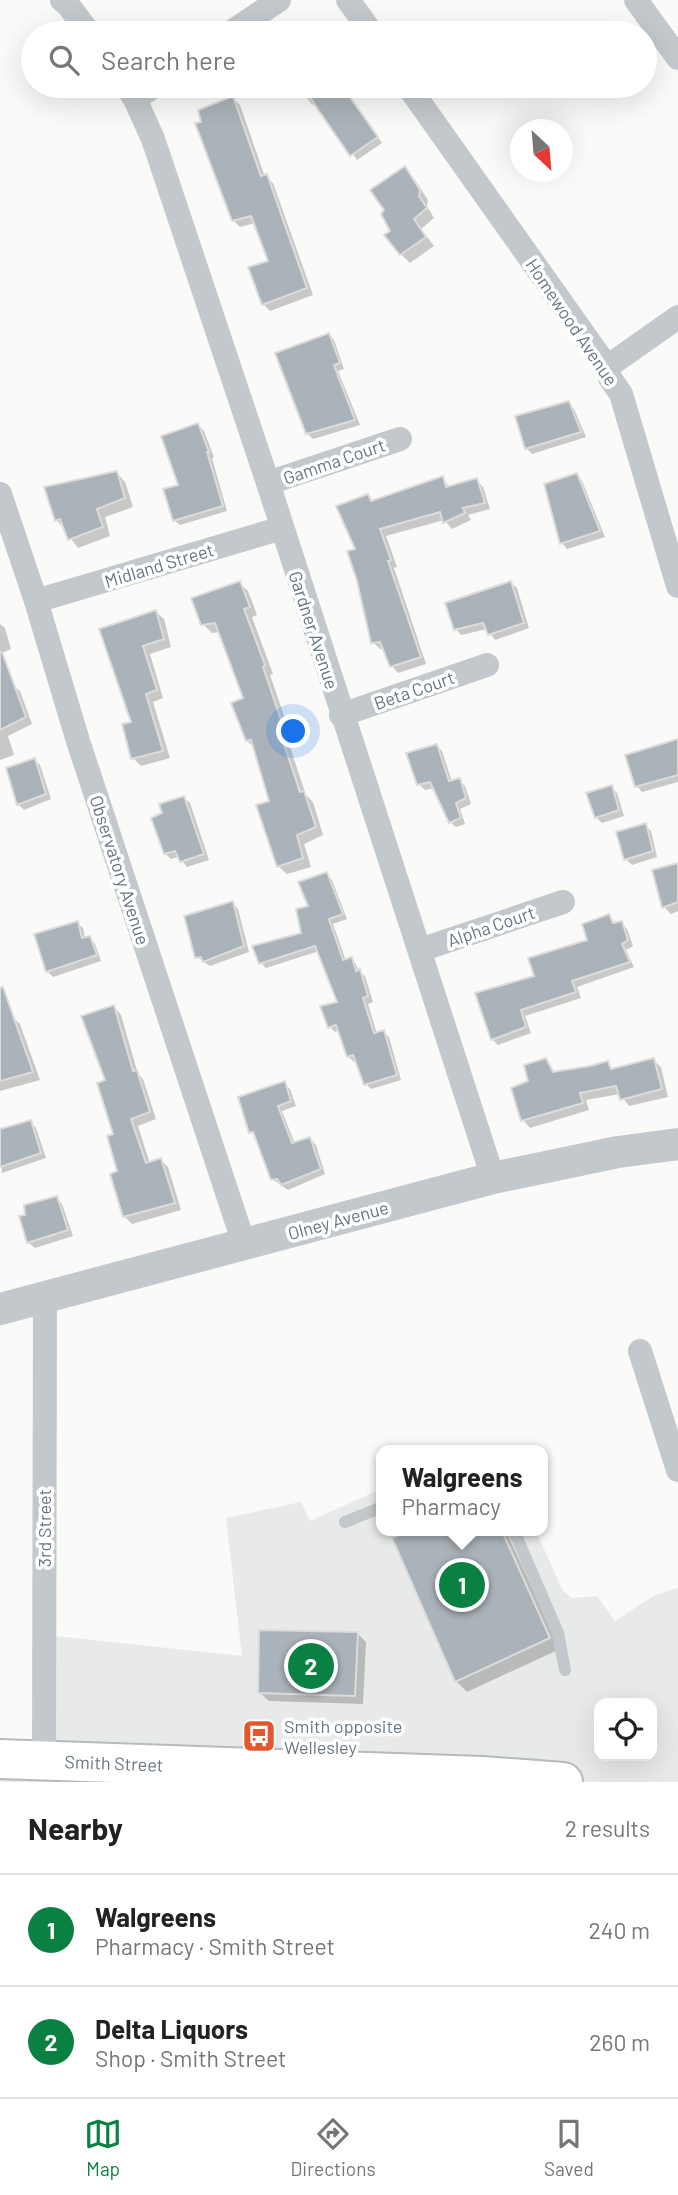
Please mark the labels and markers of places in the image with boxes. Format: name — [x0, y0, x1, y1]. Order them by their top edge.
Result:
pin: 1 — [439, 1559, 485, 1611]
pin: 2 — [288, 1640, 334, 1692]
place label: Smith opposite Wellesley — [284, 1715, 402, 1758]
bus stop icon: Smith opposite Wellesley — [240, 1717, 278, 1755]

